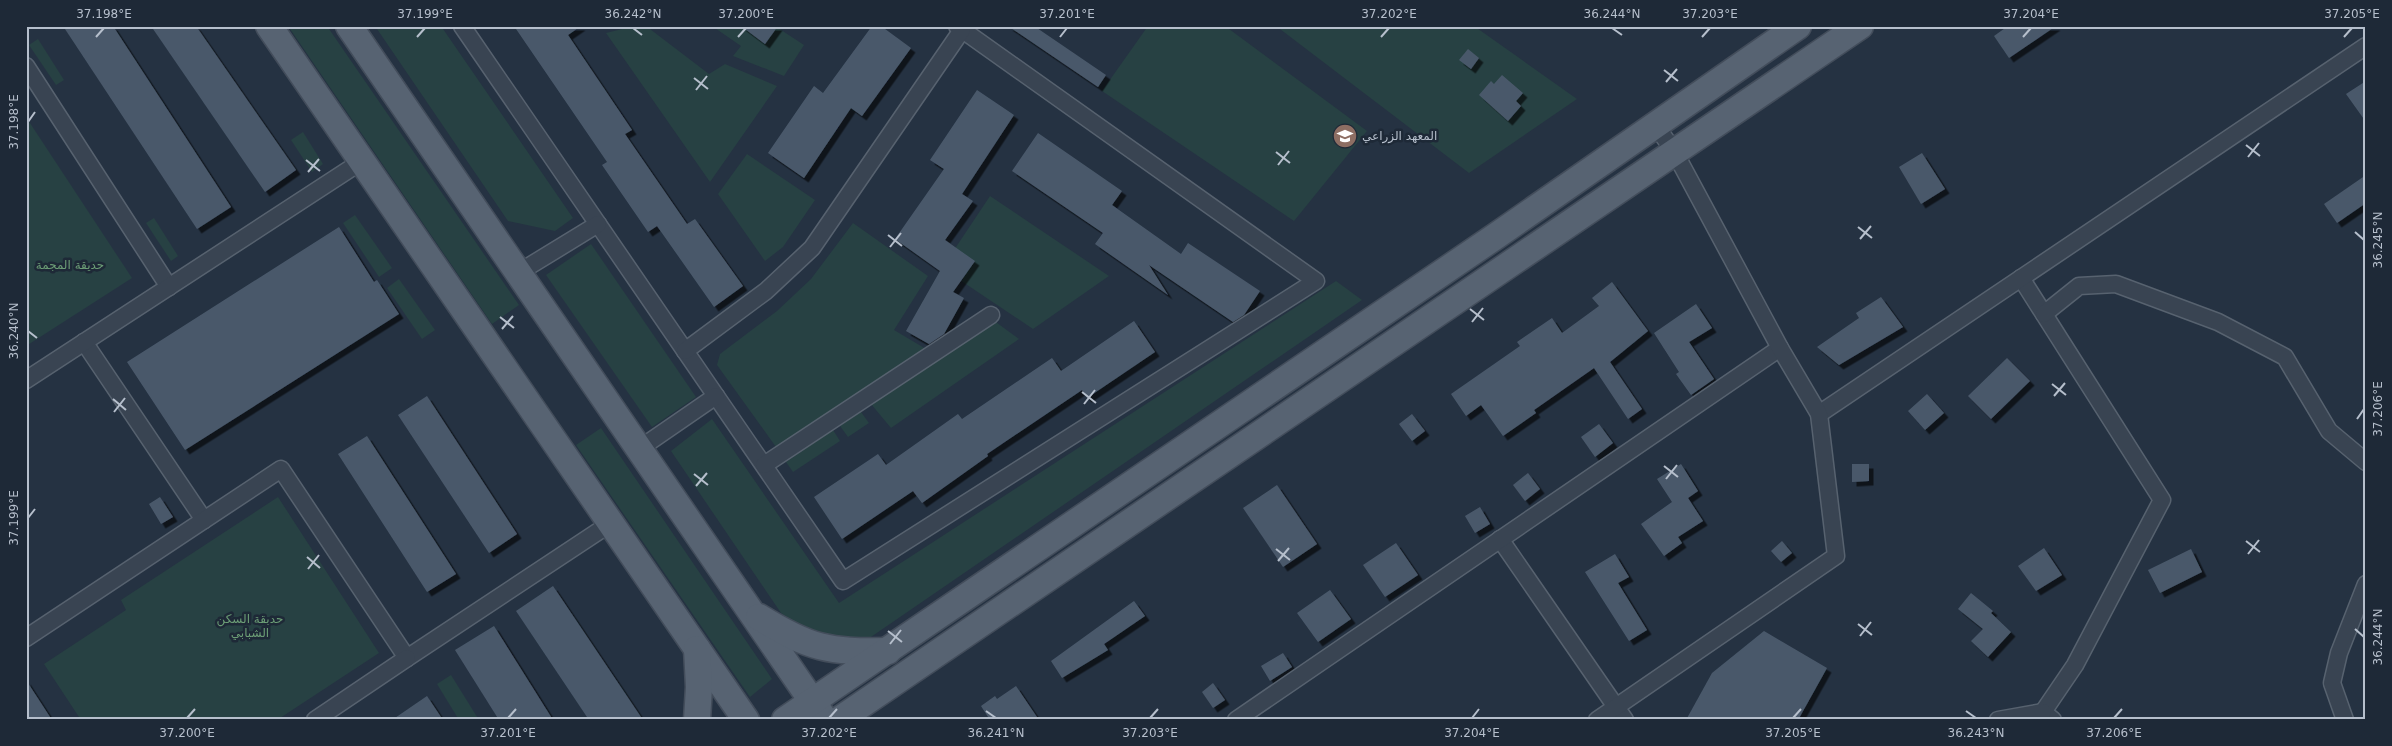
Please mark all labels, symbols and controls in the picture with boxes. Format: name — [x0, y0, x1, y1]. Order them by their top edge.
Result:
text: 37.198°E — [76, 7, 132, 21]
text: 37.199°E — [397, 7, 453, 21]
text: 36.242°N — [605, 7, 661, 21]
text: 37.200°E — [718, 7, 774, 21]
text: 37.201°E — [1039, 7, 1095, 21]
text: 37.202°E — [1361, 7, 1417, 21]
text: 36.244°N — [1584, 7, 1640, 21]
text: 37.203°E — [1682, 7, 1738, 21]
text: 37.204°E — [2003, 7, 2059, 21]
text: 37.205°E — [2324, 7, 2380, 21]
text: 37.198°E — [7, 94, 21, 150]
school or university icon: المعهد الزراعي — [1332, 123, 1358, 149]
place label: المعهد الزراعي — [1362, 129, 1437, 144]
text: 36.245°N — [2371, 212, 2385, 268]
park label: حديقة المجمة — [36, 258, 104, 272]
text: 36.240°N — [7, 303, 21, 359]
text: 37.206°E — [2371, 381, 2385, 437]
text: 37.199°E — [7, 490, 21, 546]
text: 36.244°N — [2371, 609, 2385, 665]
park label: حدبقة السكن الشبابي — [217, 612, 283, 640]
text: 37.200°E — [159, 726, 215, 740]
text: 37.201°E — [480, 726, 536, 740]
text: 37.202°E — [801, 726, 857, 740]
text: 36.241°N — [968, 726, 1024, 740]
text: 37.203°E — [1122, 726, 1178, 740]
text: 37.204°E — [1444, 726, 1500, 740]
text: 37.205°E — [1765, 726, 1821, 740]
text: 36.243°N — [1948, 726, 2004, 740]
text: 37.206°E — [2086, 726, 2142, 740]

